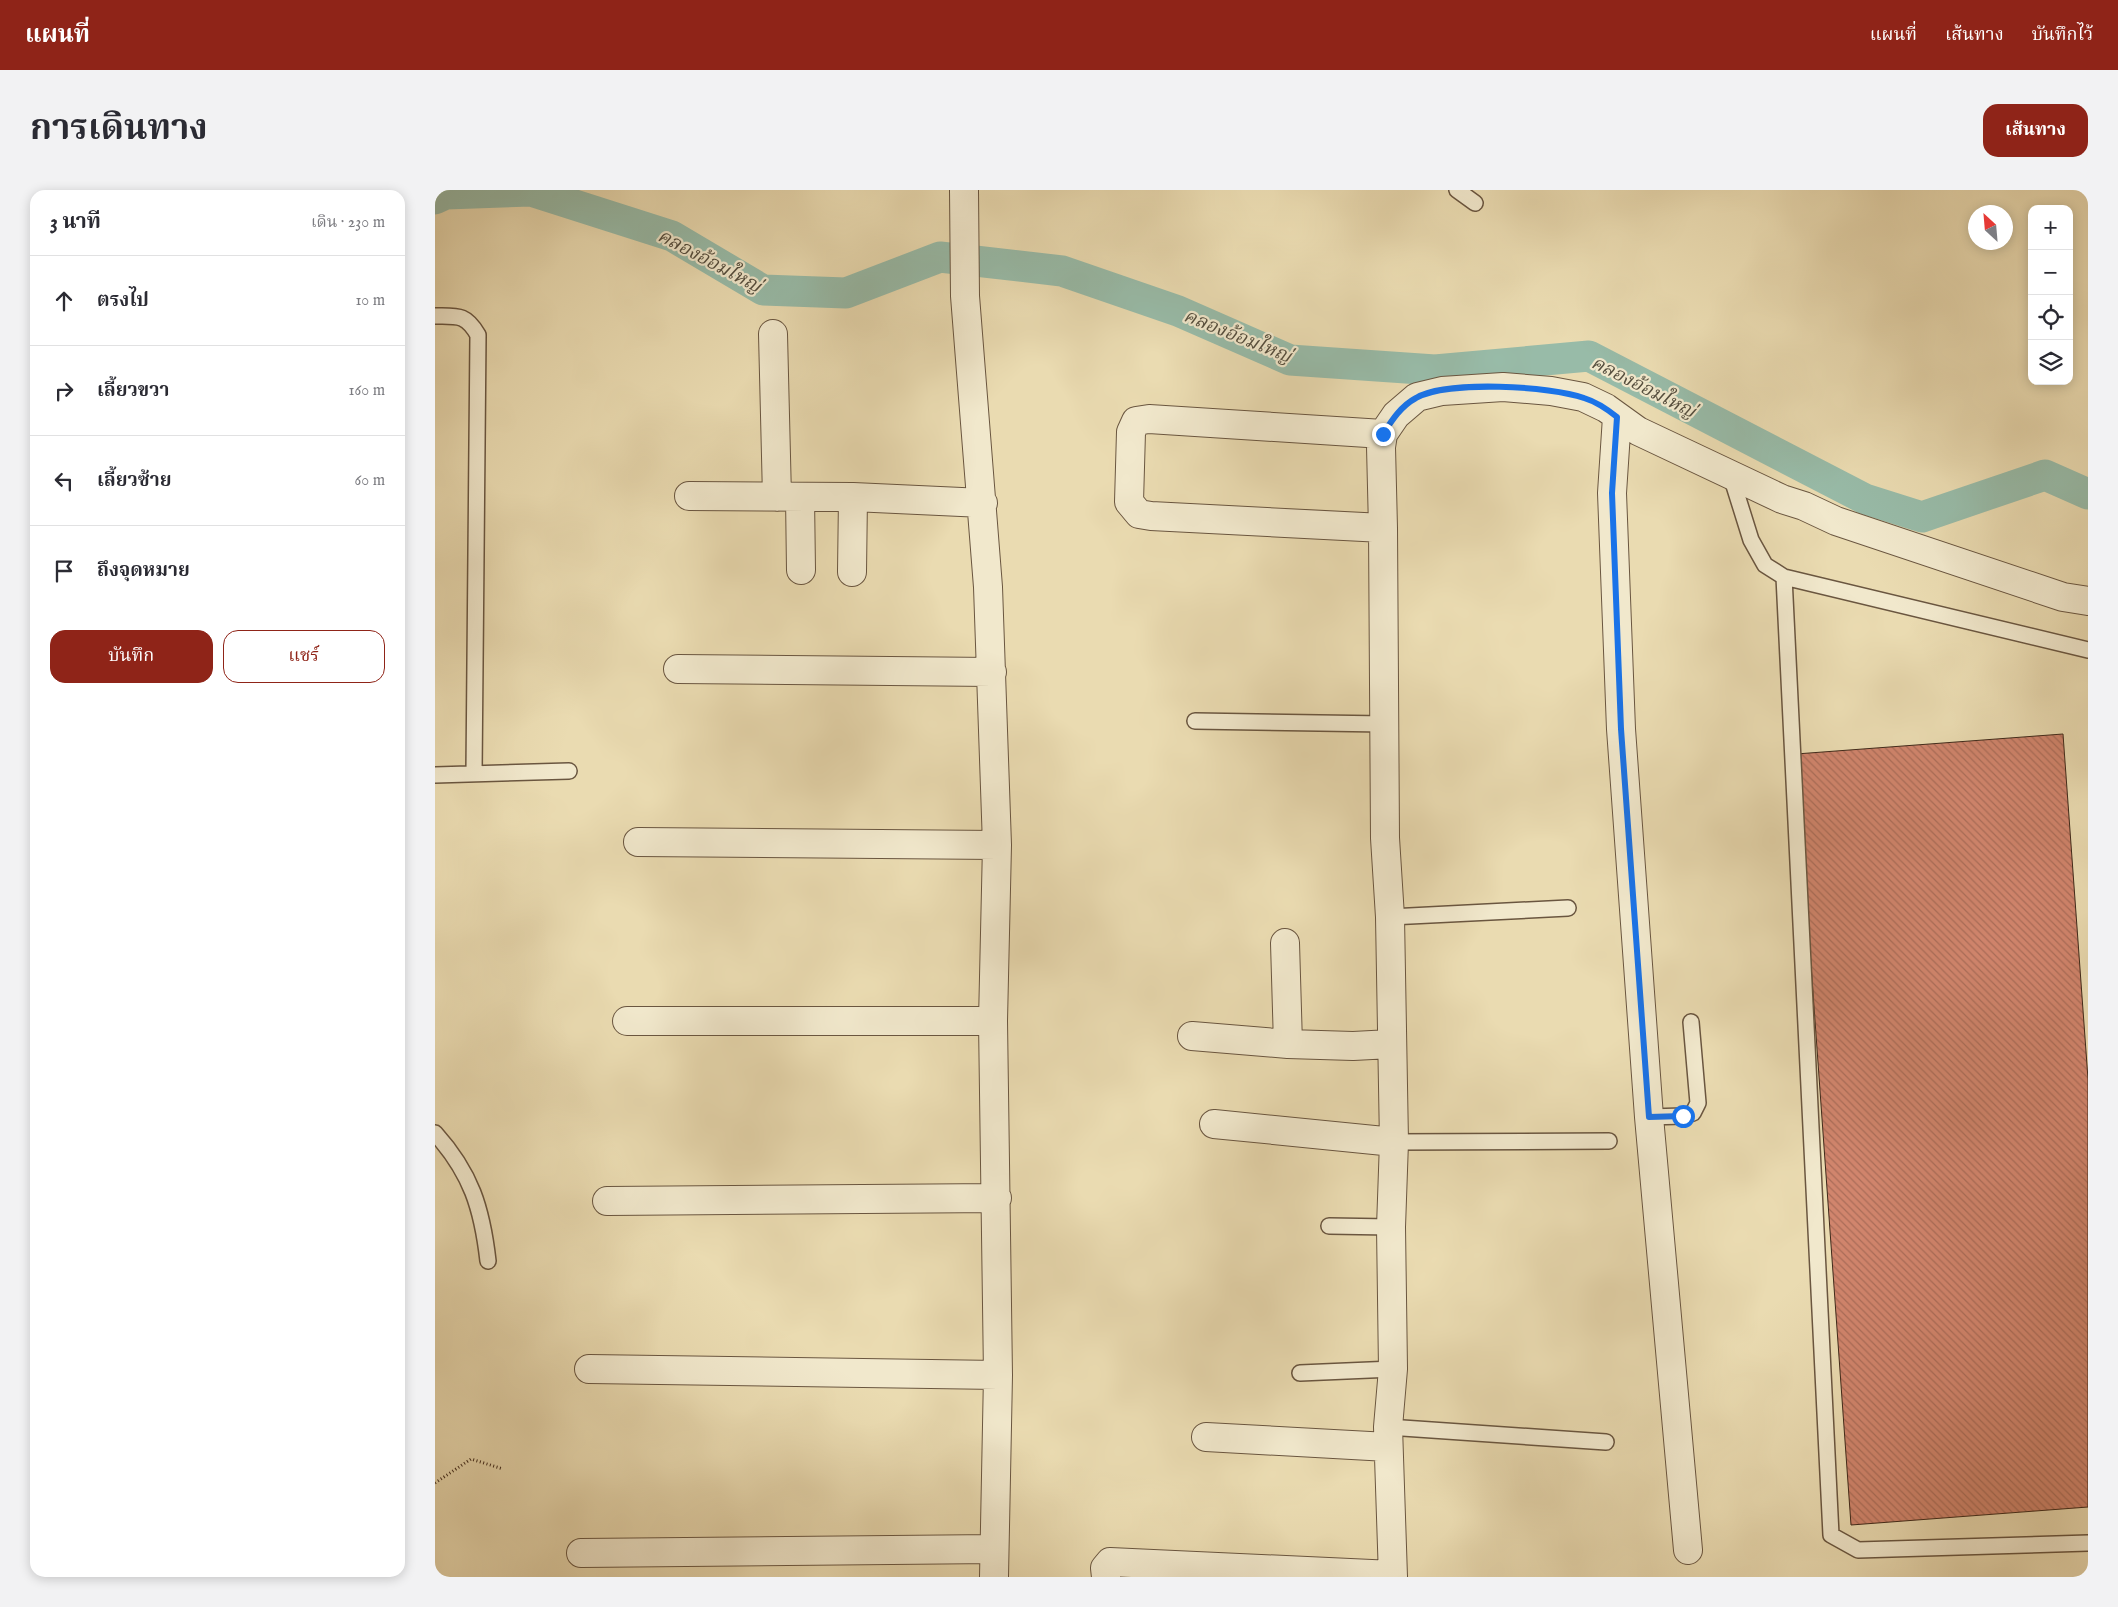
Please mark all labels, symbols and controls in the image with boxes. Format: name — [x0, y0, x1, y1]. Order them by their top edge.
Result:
text: แผนที่ — [25, 20, 90, 51]
text: แผนที่ — [1870, 24, 1917, 47]
text: เส้นทาง — [1945, 24, 2004, 47]
text: บันทึกไว้ — [2032, 24, 2093, 47]
button: เส้นทาง — [1983, 104, 2088, 157]
text: การเดินทาง — [30, 107, 208, 152]
north arrow — [1968, 205, 2013, 250]
map controls — [2028, 205, 2073, 385]
button: + — [2028, 205, 2073, 250]
text: 3 นาที — [50, 209, 101, 236]
text: เดิน · 230 m — [311, 213, 385, 233]
water label: คลองอ้อมใหญ่ — [653, 222, 769, 300]
button: − — [2028, 250, 2073, 295]
icon: ahead — [50, 287, 78, 315]
text: ตรงไป — [97, 289, 149, 313]
text: 10 m — [355, 291, 385, 311]
button: locate — [2028, 295, 2073, 340]
water label: คลองอ้อมใหญ่ — [1180, 302, 1298, 370]
button: layers — [2028, 340, 2073, 385]
water label: คลองอ้อมใหญ่ — [1587, 349, 1703, 426]
icon: right — [50, 377, 78, 405]
text: เลี้ยวขวา — [97, 379, 169, 403]
text: 160 m — [349, 381, 385, 401]
route end — [1372, 423, 1395, 446]
icon: left — [50, 467, 78, 495]
text: เลี้ยวซ้าย — [97, 469, 171, 493]
text: 60 m — [355, 471, 385, 491]
icon: arrive — [50, 557, 78, 585]
text: ถึงจุดหมาย — [97, 559, 190, 583]
button: บันทึก — [50, 630, 213, 683]
button: แชร์ — [223, 630, 385, 683]
route start — [1672, 1105, 1695, 1128]

